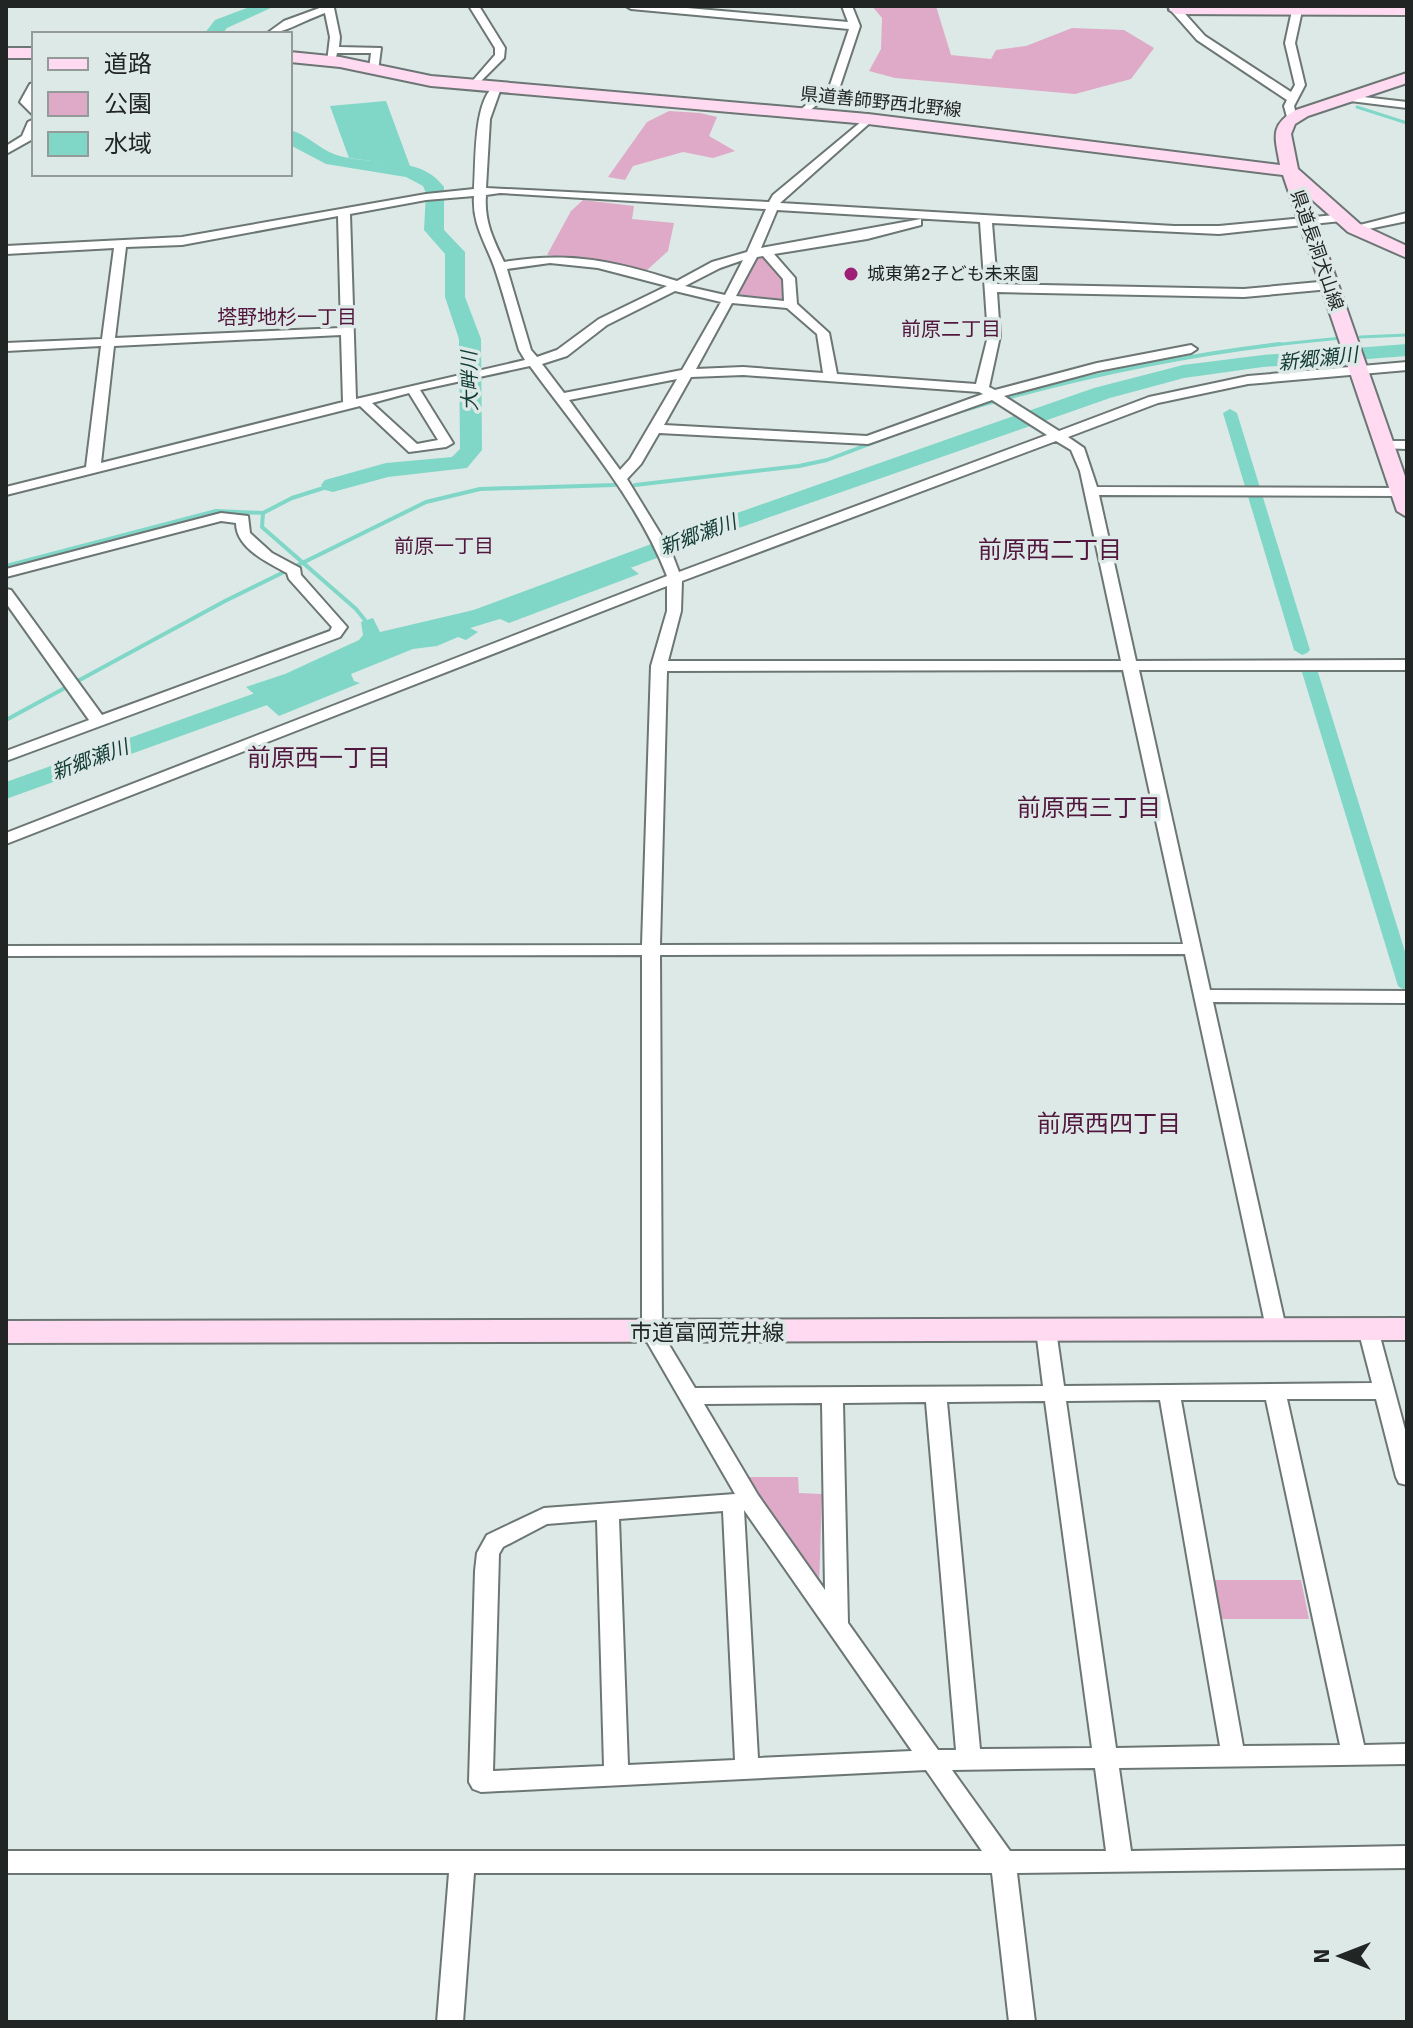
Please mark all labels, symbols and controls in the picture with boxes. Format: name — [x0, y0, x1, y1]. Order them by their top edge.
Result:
legend — [32, 32, 292, 176]
text: 道路 — [104, 49, 152, 79]
street label: 県道善師野西北野線 — [799, 83, 963, 121]
text: 公園 — [104, 89, 152, 119]
text: 水域 — [104, 129, 152, 159]
street label: 県道長洞犬山線 — [1286, 187, 1348, 313]
place label: 城東第2子ども未来園 — [867, 263, 1039, 285]
marker: 城東第2子ども未来園 — [842, 265, 860, 283]
district label: 塔野地杉一丁目 — [217, 305, 357, 330]
district label: 前原二丁目 — [901, 317, 1001, 342]
water label: 新郷瀬川 — [1277, 342, 1361, 376]
water label: 大畔川 — [457, 349, 483, 411]
water label: 新郷瀬川 — [656, 509, 742, 560]
district label: 前原一丁目 — [394, 534, 494, 559]
district label: 前原西二丁目 — [978, 535, 1122, 565]
water label: 新郷瀬川 — [48, 734, 134, 785]
district label: 前原西一丁目 — [247, 743, 391, 773]
district label: 前原西三丁目 — [1017, 793, 1161, 823]
district label: 前原西四丁目 — [1037, 1109, 1181, 1139]
street label: 市道富岡荒井線 — [630, 1319, 784, 1346]
north arrow — [1301, 1916, 1381, 1996]
text: N — [1308, 1948, 1335, 1964]

